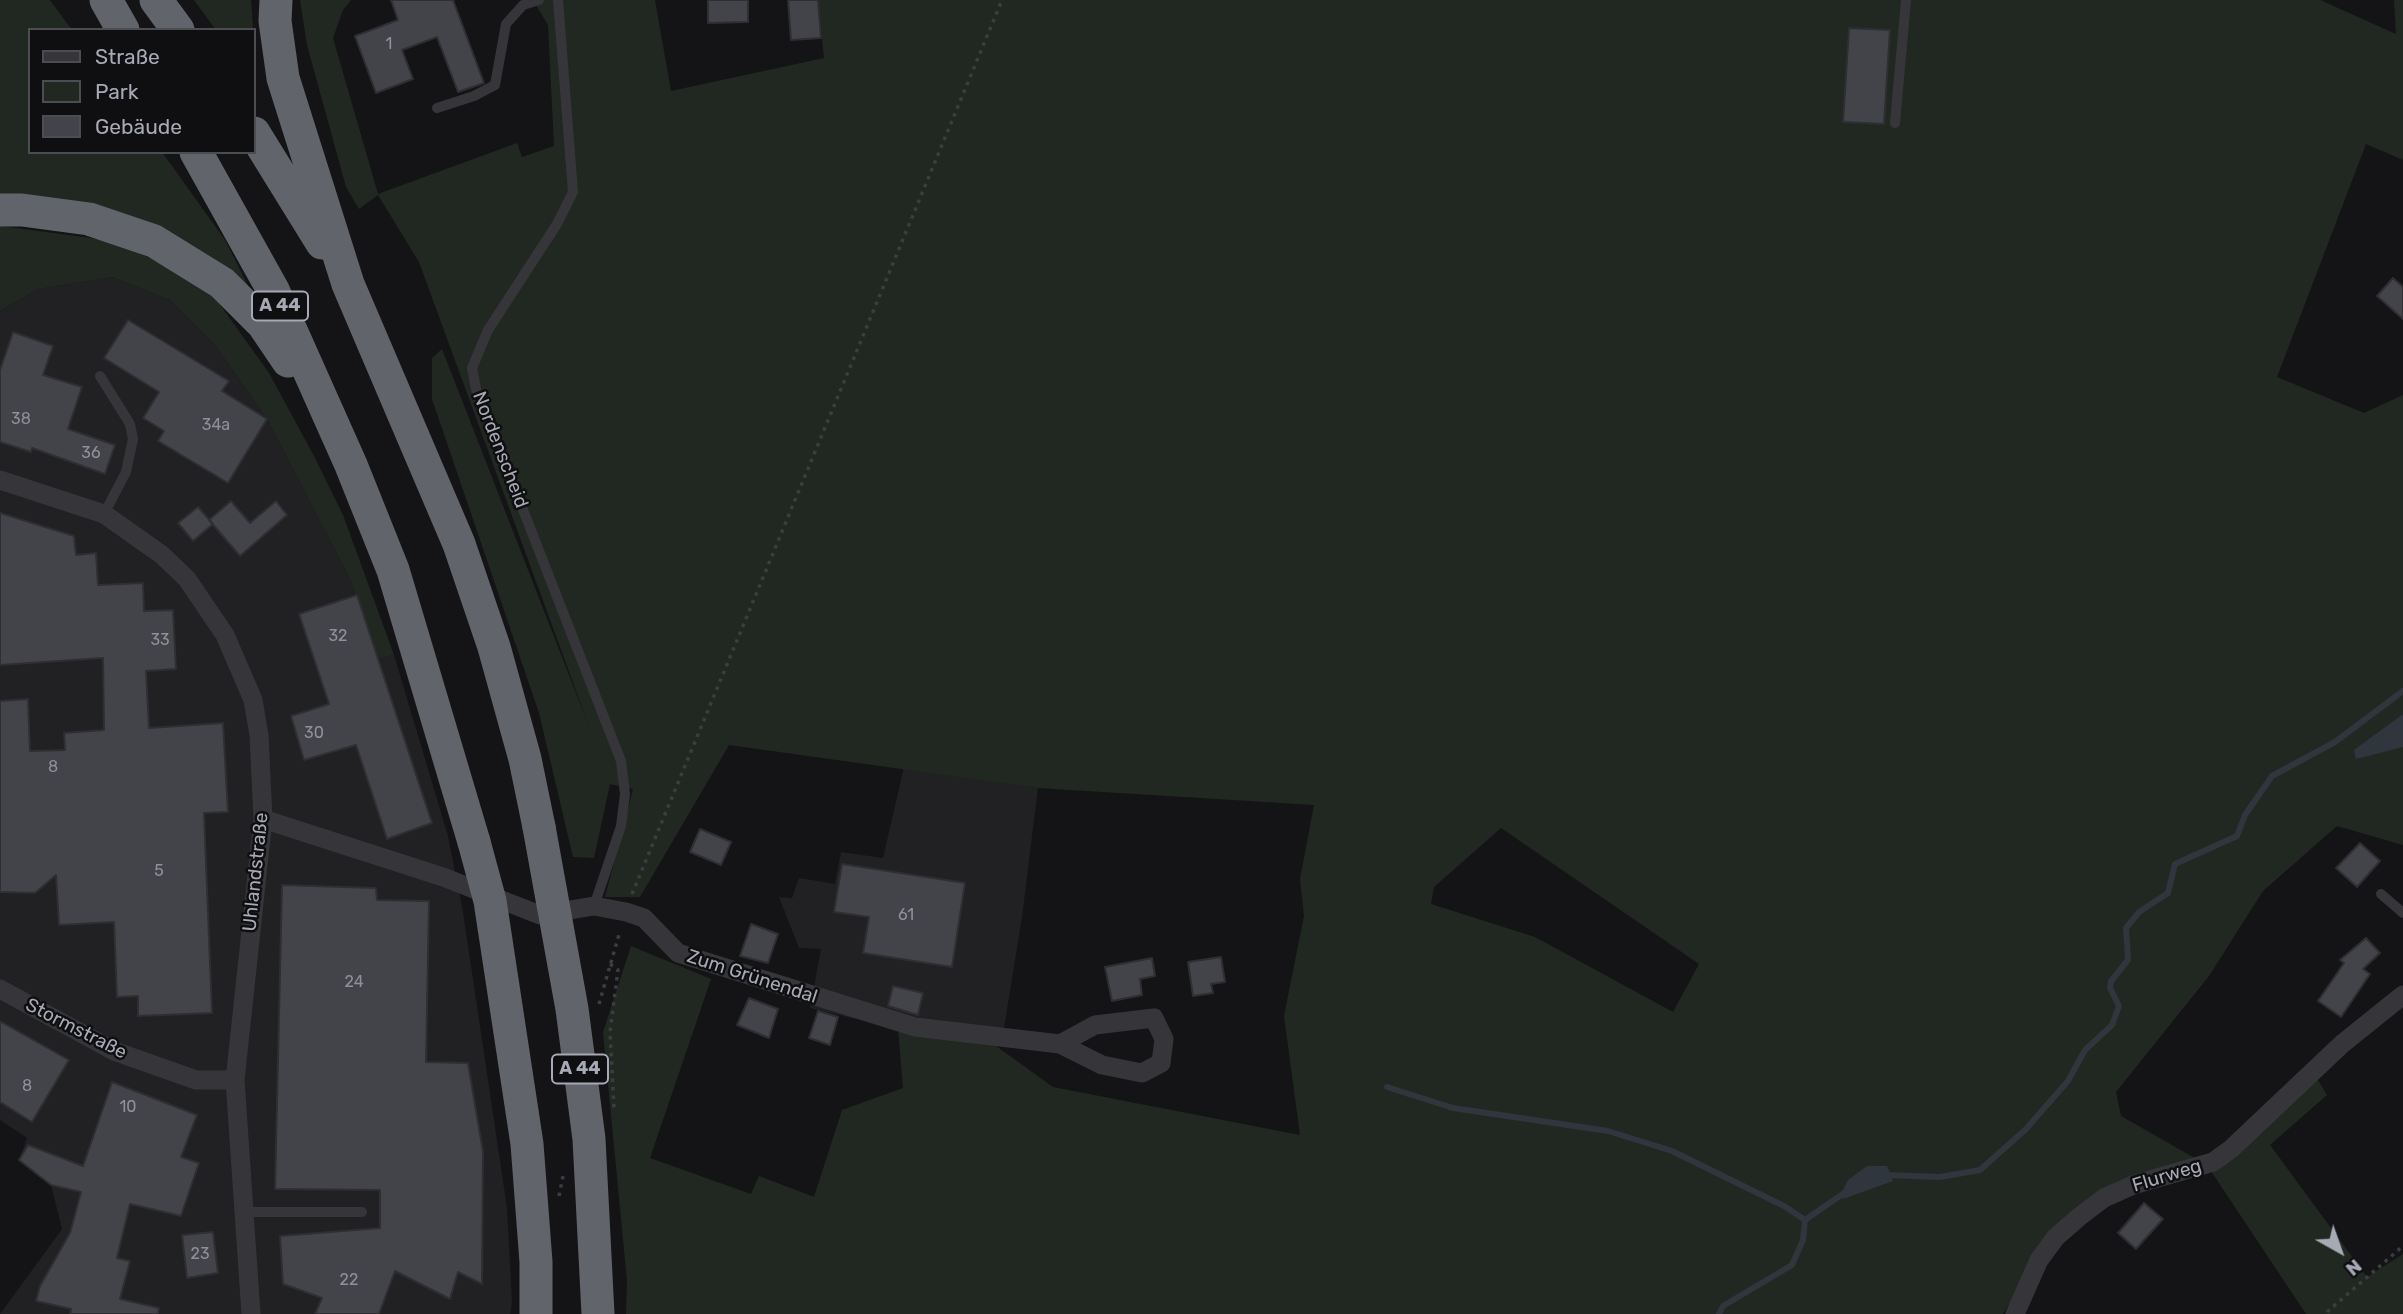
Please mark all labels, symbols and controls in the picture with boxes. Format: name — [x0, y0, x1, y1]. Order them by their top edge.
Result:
legend — [28, 28, 256, 154]
house number: 1 — [386, 34, 392, 54]
text: Straße — [95, 44, 160, 69]
text: Park — [95, 79, 139, 104]
text: Gebäude — [95, 114, 182, 139]
road number: A 44 — [252, 292, 308, 320]
street label: Nordenscheid — [467, 389, 533, 511]
house number: 38 — [11, 409, 31, 429]
house number: 34a — [202, 415, 230, 435]
house number: 36 — [81, 443, 101, 463]
house number: 32 — [328, 626, 348, 646]
house number: 33 — [150, 630, 170, 650]
house number: 30 — [304, 723, 324, 743]
house number: 8 — [48, 757, 58, 777]
street label: Uhlandstraße — [238, 811, 274, 933]
house number: 5 — [154, 861, 164, 881]
house number: 61 — [898, 905, 914, 925]
street label: Zum Grünendal — [684, 945, 820, 1009]
house number: 24 — [344, 972, 364, 992]
street label: Stormstraße — [21, 994, 131, 1064]
road number: A 44 — [552, 1054, 608, 1084]
house number: 8 — [22, 1076, 32, 1096]
house number: 10 — [119, 1097, 137, 1117]
street label: Flurweg — [2130, 1155, 2204, 1197]
north arrow — [2305, 1216, 2375, 1286]
house number: 23 — [190, 1244, 210, 1264]
text: N — [2341, 1254, 2366, 1281]
house number: 22 — [340, 1270, 358, 1290]

